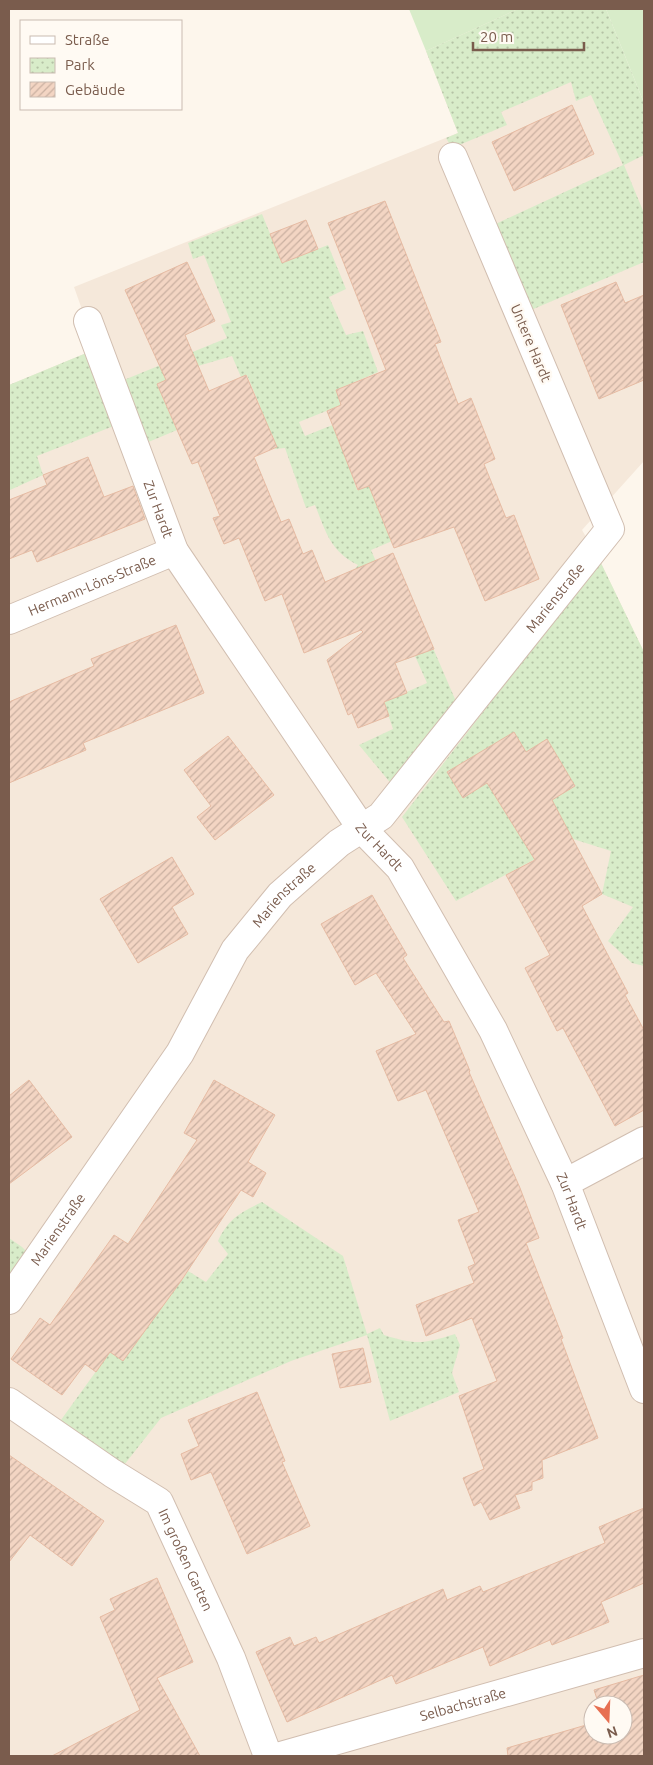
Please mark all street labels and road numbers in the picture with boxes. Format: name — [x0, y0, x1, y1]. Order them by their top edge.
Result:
street label: Untere Hardt — [507, 302, 555, 385]
street label: Zur Hardt — [140, 478, 177, 541]
street label: Hermann-Löns-Straße — [26, 551, 158, 619]
street label: Marienstraße — [523, 560, 588, 636]
street label: Zur Hardt — [352, 820, 406, 874]
street label: Marienstraße — [249, 859, 319, 930]
street label: Zur Hardt — [553, 1170, 590, 1233]
street label: Marienstraße — [27, 1190, 88, 1268]
street label: Im großen Garten — [155, 1506, 216, 1614]
street label: Selbachstraße — [418, 1685, 508, 1724]

